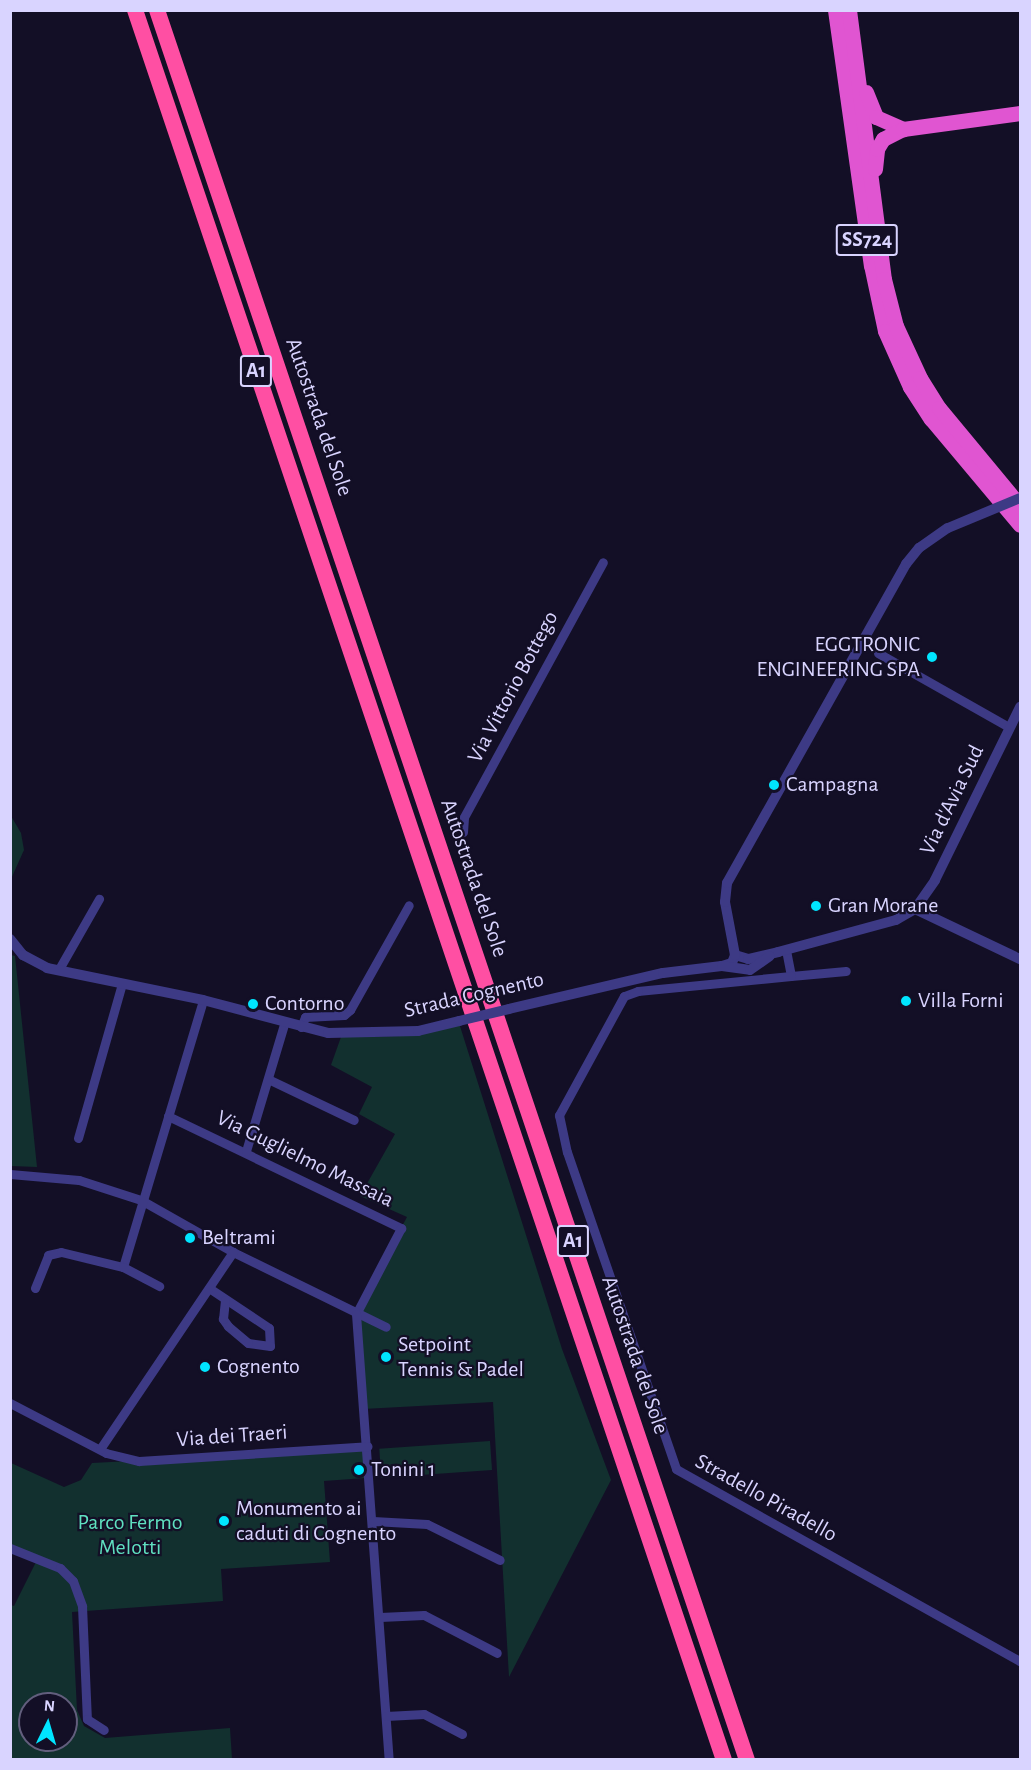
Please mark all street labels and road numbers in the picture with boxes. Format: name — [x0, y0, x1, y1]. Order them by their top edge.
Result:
road number: SS724 — [836, 222, 898, 258]
street label: Autostrada del Sole — [280, 335, 358, 499]
road number: A1 — [240, 353, 272, 389]
street label: Via Vittorio Bottego — [462, 607, 564, 767]
street label: Via d'Avia Sud — [914, 741, 990, 859]
street label: Autostrada del Sole — [435, 796, 513, 960]
street label: Strada Cognento — [402, 966, 546, 1024]
street label: Via Guglielmo Massaia — [212, 1105, 398, 1213]
road number: A1 — [556, 1223, 590, 1259]
street label: Autostrada del Sole — [596, 1273, 674, 1437]
street label: Via dei Traeri — [176, 1419, 288, 1453]
street label: Stradello Piradello — [690, 1448, 842, 1548]

